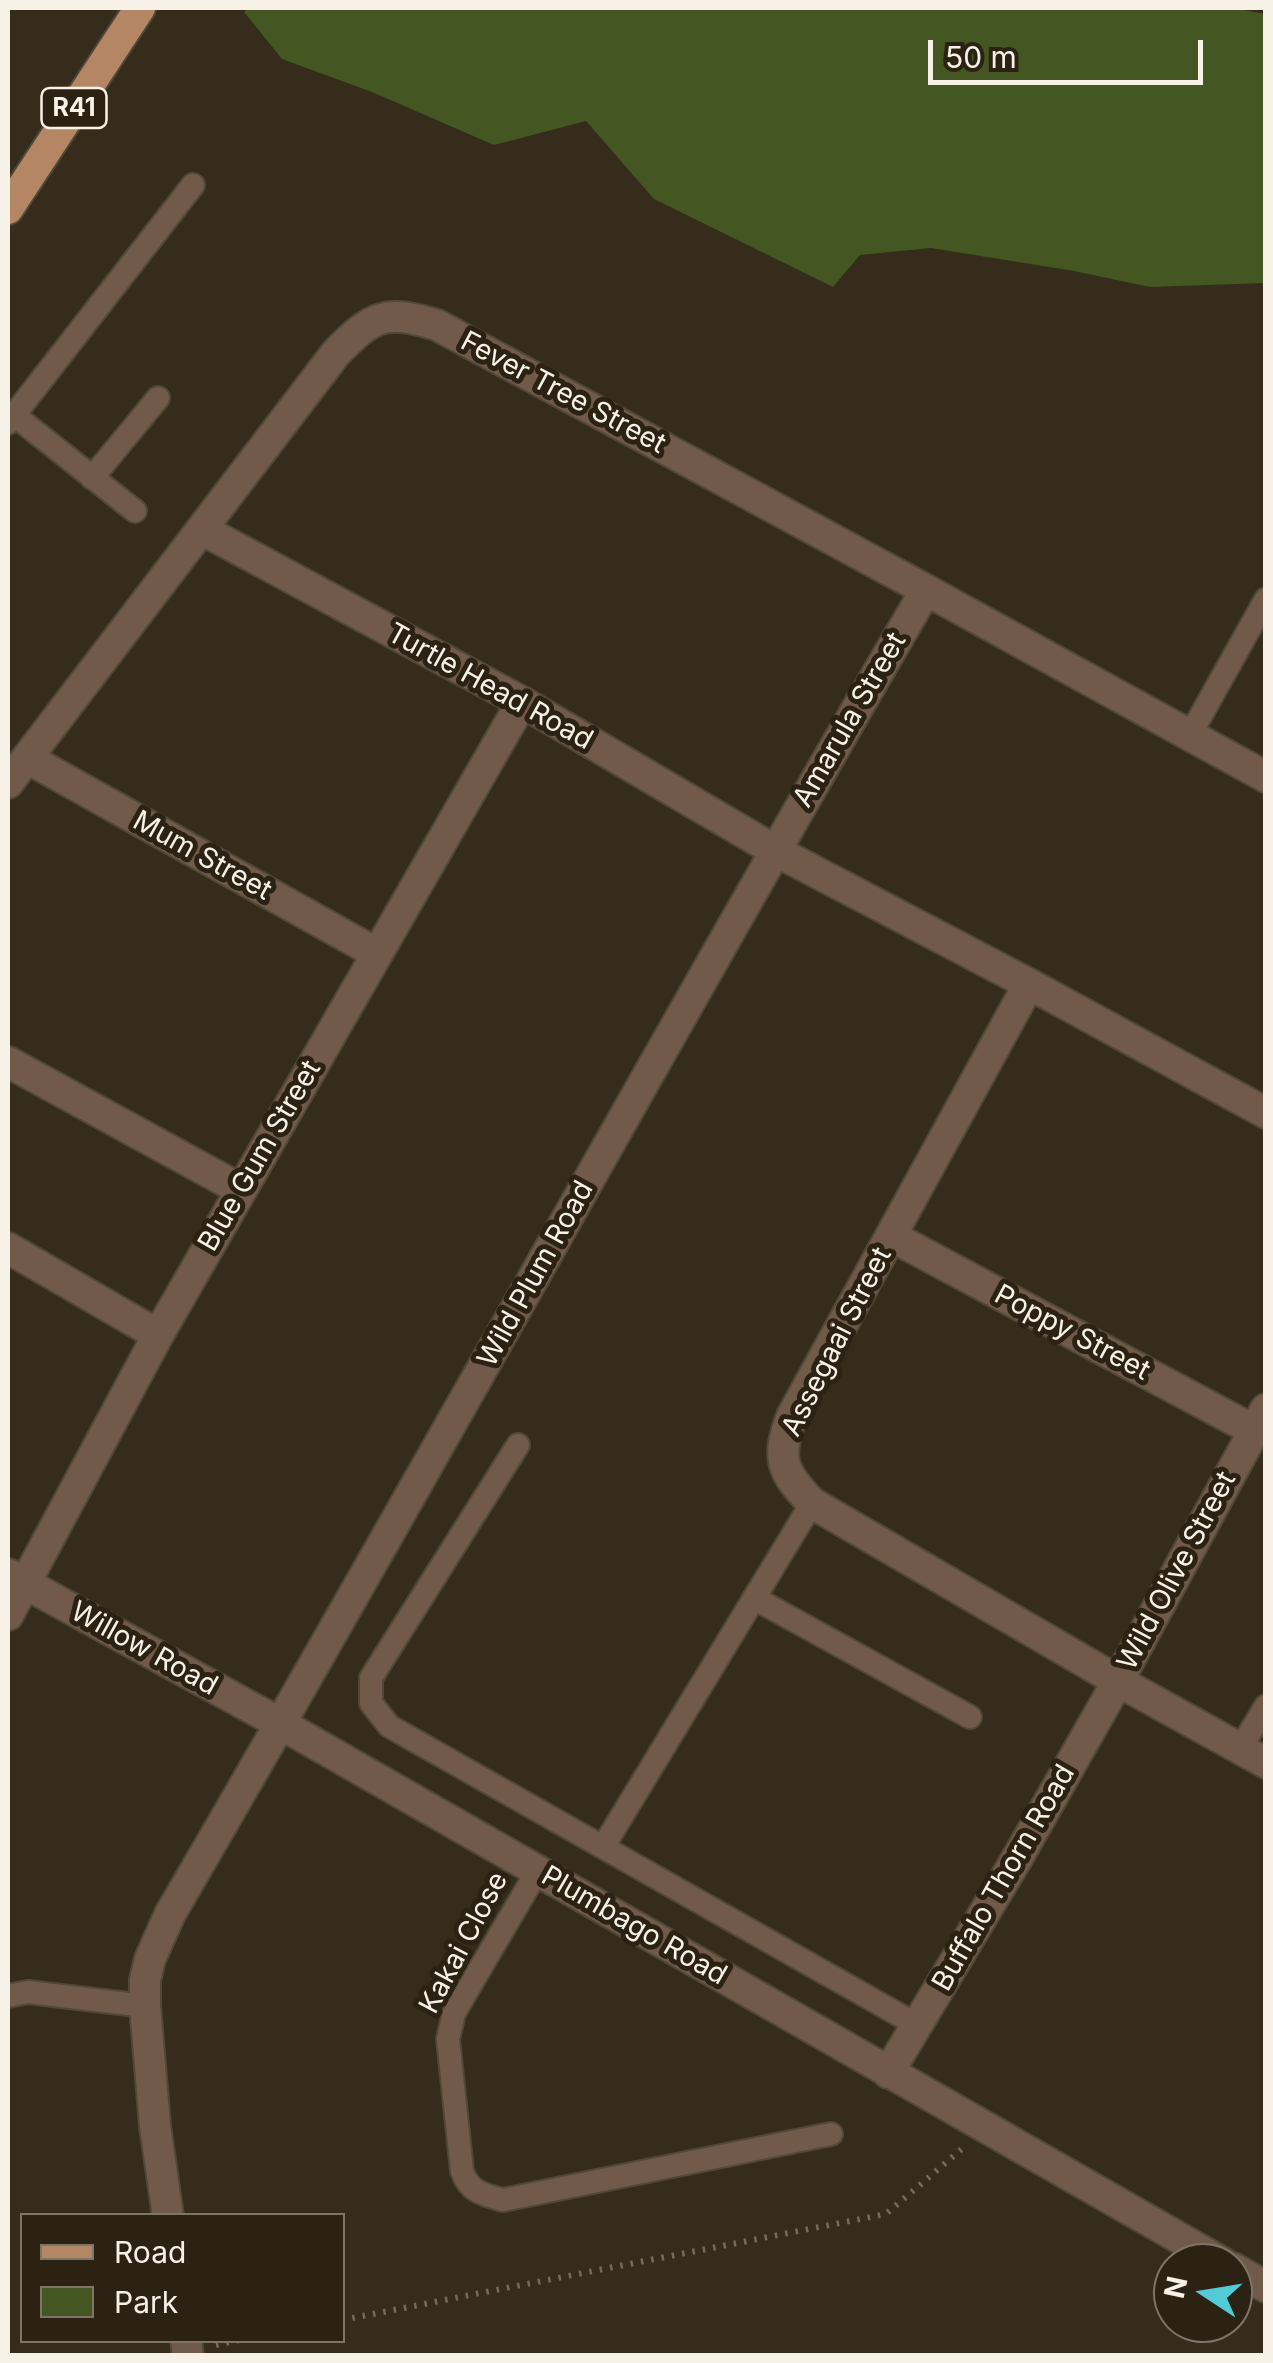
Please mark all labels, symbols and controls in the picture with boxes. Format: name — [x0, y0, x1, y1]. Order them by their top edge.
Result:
scale bar — [933, 20, 1208, 82]
text: 50 m — [945, 39, 1017, 75]
road number: R41 — [42, 88, 106, 128]
street label: Fever Tree Street — [455, 325, 671, 461]
street label: Turtle Head Road — [382, 617, 598, 757]
street label: Amarula Street — [786, 627, 914, 813]
street label: Mum Street — [127, 804, 277, 908]
street label: Blue Gum Street — [192, 1055, 328, 1257]
street label: Wild Plum Road — [471, 1175, 601, 1373]
street label: Assegaai Street — [775, 1242, 899, 1442]
street label: Poppy Street — [989, 1278, 1155, 1388]
street label: Wild Olive Street — [1111, 1466, 1243, 1676]
street label: Willow Road — [65, 1595, 223, 1703]
street label: Buffalo Thorn Road — [926, 1759, 1082, 1997]
street label: Plumbago Road — [535, 1859, 733, 1993]
street label: Kakai Close — [413, 1867, 515, 2019]
legend — [20, 2213, 345, 2343]
text: Road — [114, 2234, 186, 2270]
north arrow — [1153, 2243, 1253, 2343]
text: N — [1157, 2273, 1194, 2301]
text: Park — [114, 2284, 178, 2320]

